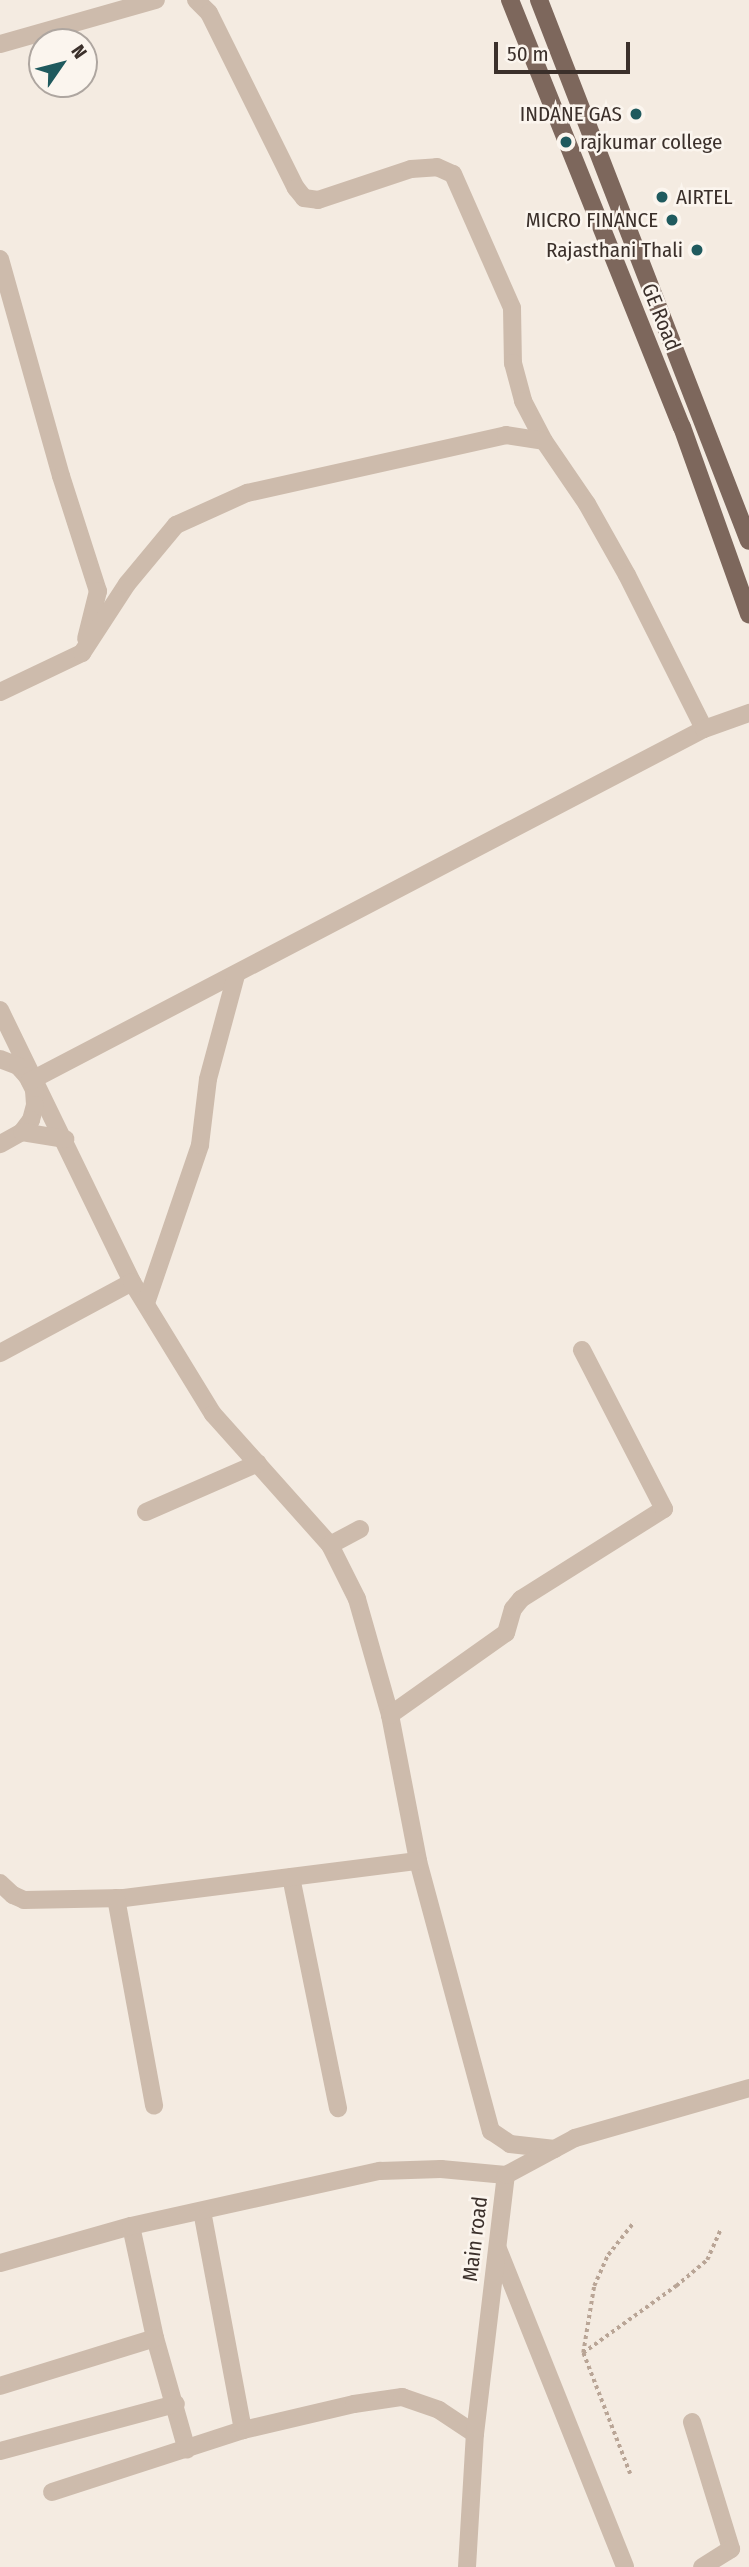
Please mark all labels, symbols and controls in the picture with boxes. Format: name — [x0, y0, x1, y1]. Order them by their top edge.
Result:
north arrow — [28, 28, 98, 98]
scale bar — [497, 28, 634, 72]
text: N — [66, 41, 92, 63]
text: 50 m — [507, 41, 549, 67]
place label: INDANE GAS — [520, 101, 622, 127]
marker: INDANE GAS — [628, 106, 644, 122]
place label: rajkumar college — [580, 129, 722, 155]
marker: rajkumar college — [558, 134, 574, 150]
place label: AIRTEL — [676, 184, 732, 210]
marker: AIRTEL — [654, 189, 670, 205]
place label: MICRO FINANCE — [526, 207, 658, 233]
marker: MICRO FINANCE — [664, 212, 680, 228]
place label: Rajasthani Thali — [546, 237, 683, 263]
marker: Rajasthani Thali — [689, 242, 705, 258]
street label: GE Road — [636, 280, 686, 354]
street label: Main road — [457, 2195, 493, 2283]

